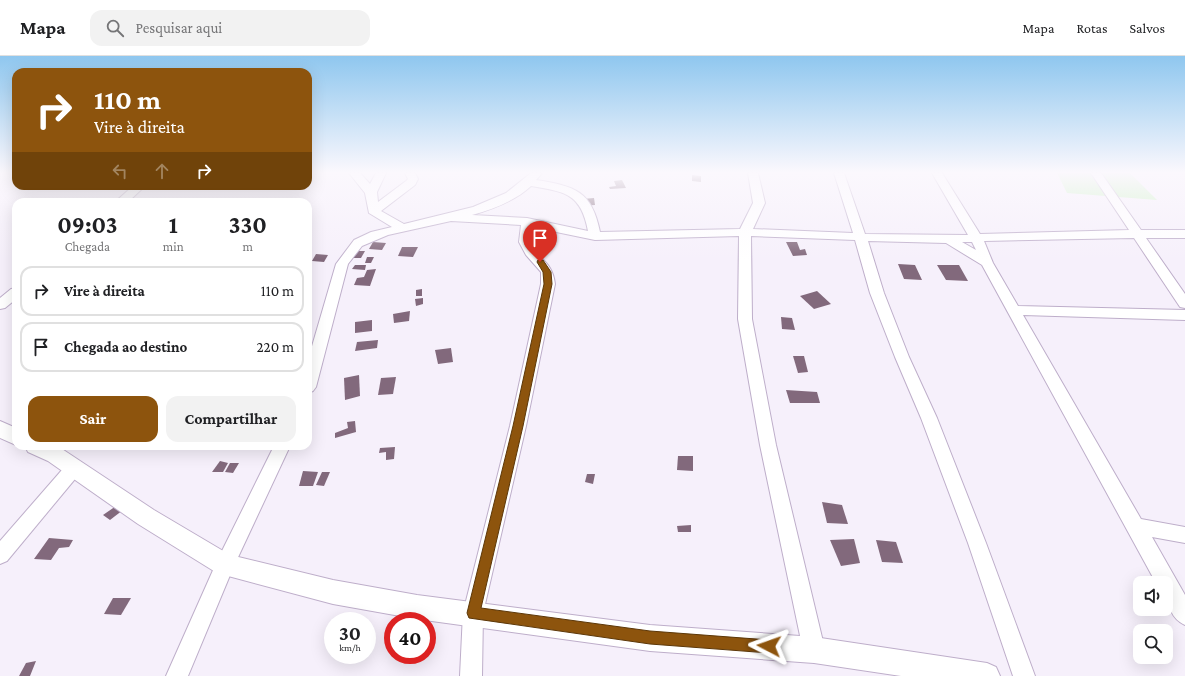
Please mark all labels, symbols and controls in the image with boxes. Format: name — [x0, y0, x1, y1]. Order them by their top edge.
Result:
search box — [90, 10, 370, 46]
text: Mapa — [20, 17, 66, 38]
icon: search — [104, 17, 126, 39]
text: Pesquisar aqui — [136, 20, 222, 36]
text: Mapa — [1023, 20, 1054, 36]
text: Rotas — [1076, 20, 1108, 36]
text: Salvos — [1130, 20, 1165, 36]
icon: right — [28, 84, 80, 136]
text: 110 m — [94, 84, 161, 115]
text: Vire à direita — [94, 117, 185, 137]
icon: left — [109, 160, 131, 182]
icon: ahead — [151, 160, 173, 182]
icon: right — [193, 160, 215, 182]
text: 09:03 — [57, 211, 118, 238]
text: 1 — [169, 211, 178, 238]
text: 330 — [229, 211, 267, 238]
pin — [523, 221, 557, 262]
icon: arrive — [529, 227, 551, 249]
text: Chegada — [65, 239, 110, 254]
text: min — [163, 239, 184, 254]
text: m — [243, 239, 253, 254]
icon: right — [30, 280, 52, 302]
text: Vire à direita — [64, 283, 145, 299]
text: 110 m — [261, 283, 294, 299]
icon: arrive — [30, 336, 52, 358]
text: Chegada ao destino — [64, 339, 187, 355]
text: 220 m — [256, 339, 294, 355]
button: Sair — [28, 396, 158, 442]
button: Compartilhar — [166, 396, 296, 442]
map controls — [1133, 576, 1173, 664]
button: sound — [1133, 576, 1173, 616]
speed limit sign: 40 — [384, 612, 436, 664]
text: 30 — [339, 622, 361, 644]
button: search — [1133, 624, 1173, 664]
position arrow — [748, 625, 790, 667]
text: km/h — [339, 642, 361, 653]

